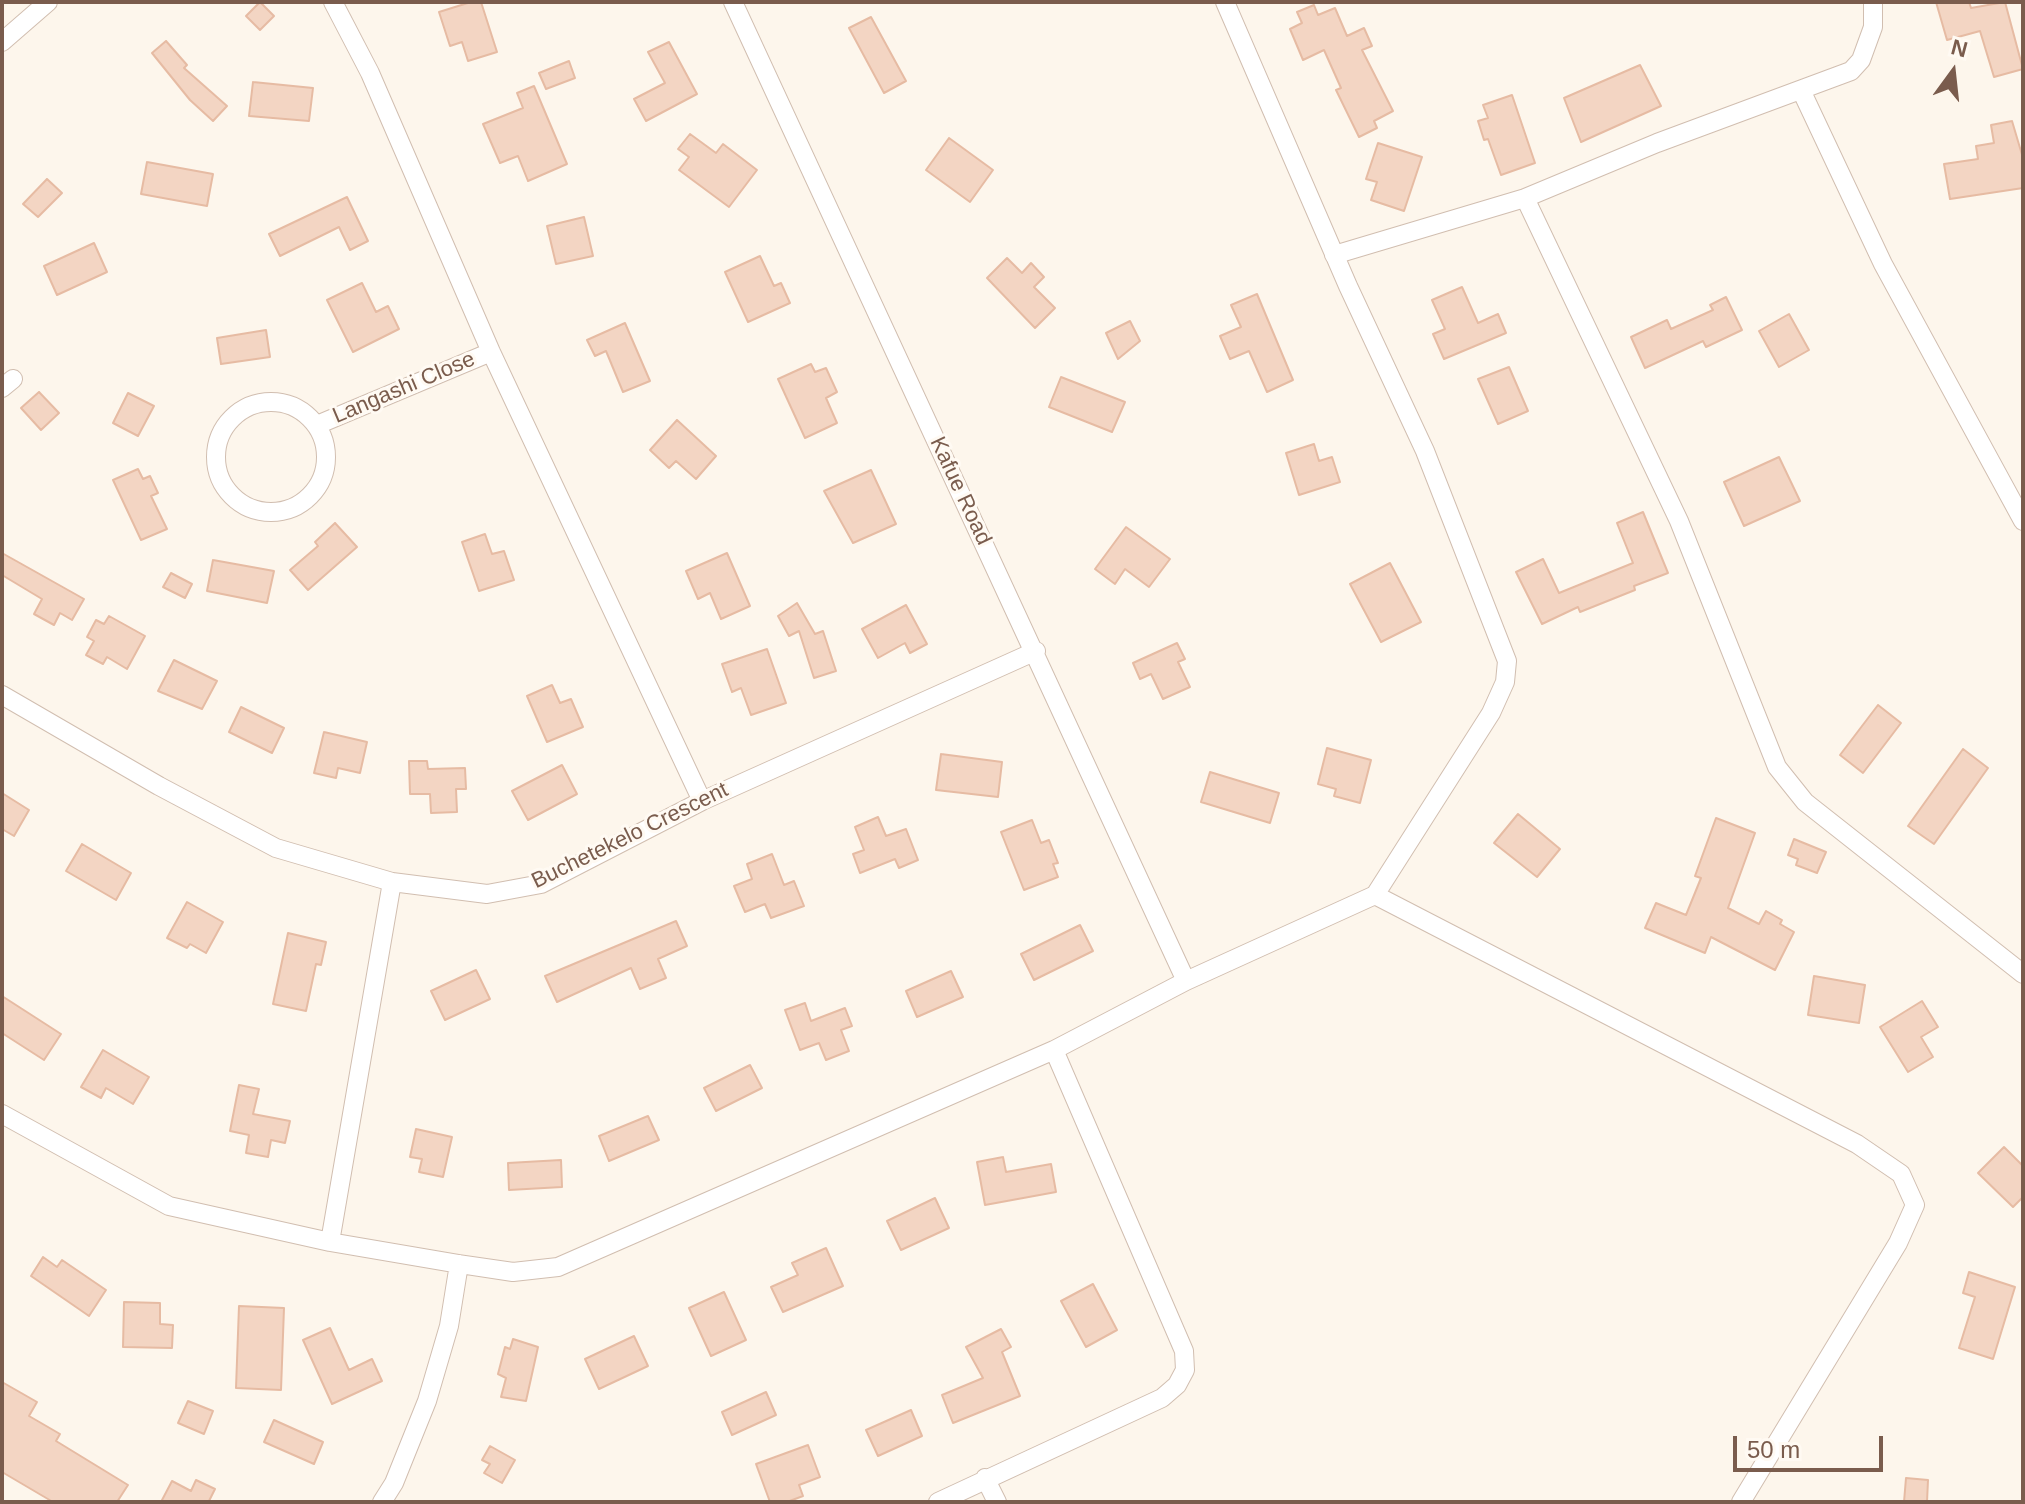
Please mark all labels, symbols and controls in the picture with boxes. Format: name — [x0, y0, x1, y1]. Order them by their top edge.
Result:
north arrow — [1913, 32, 1993, 112]
text: N — [1948, 34, 1970, 62]
street label: Langashi Close — [329, 346, 479, 430]
street label: Kafue Road — [923, 433, 997, 549]
street label: Buchetekelo Crescent — [527, 777, 733, 895]
scale bar — [1737, 1420, 1887, 1470]
text: 50 m — [1747, 1436, 1800, 1463]

